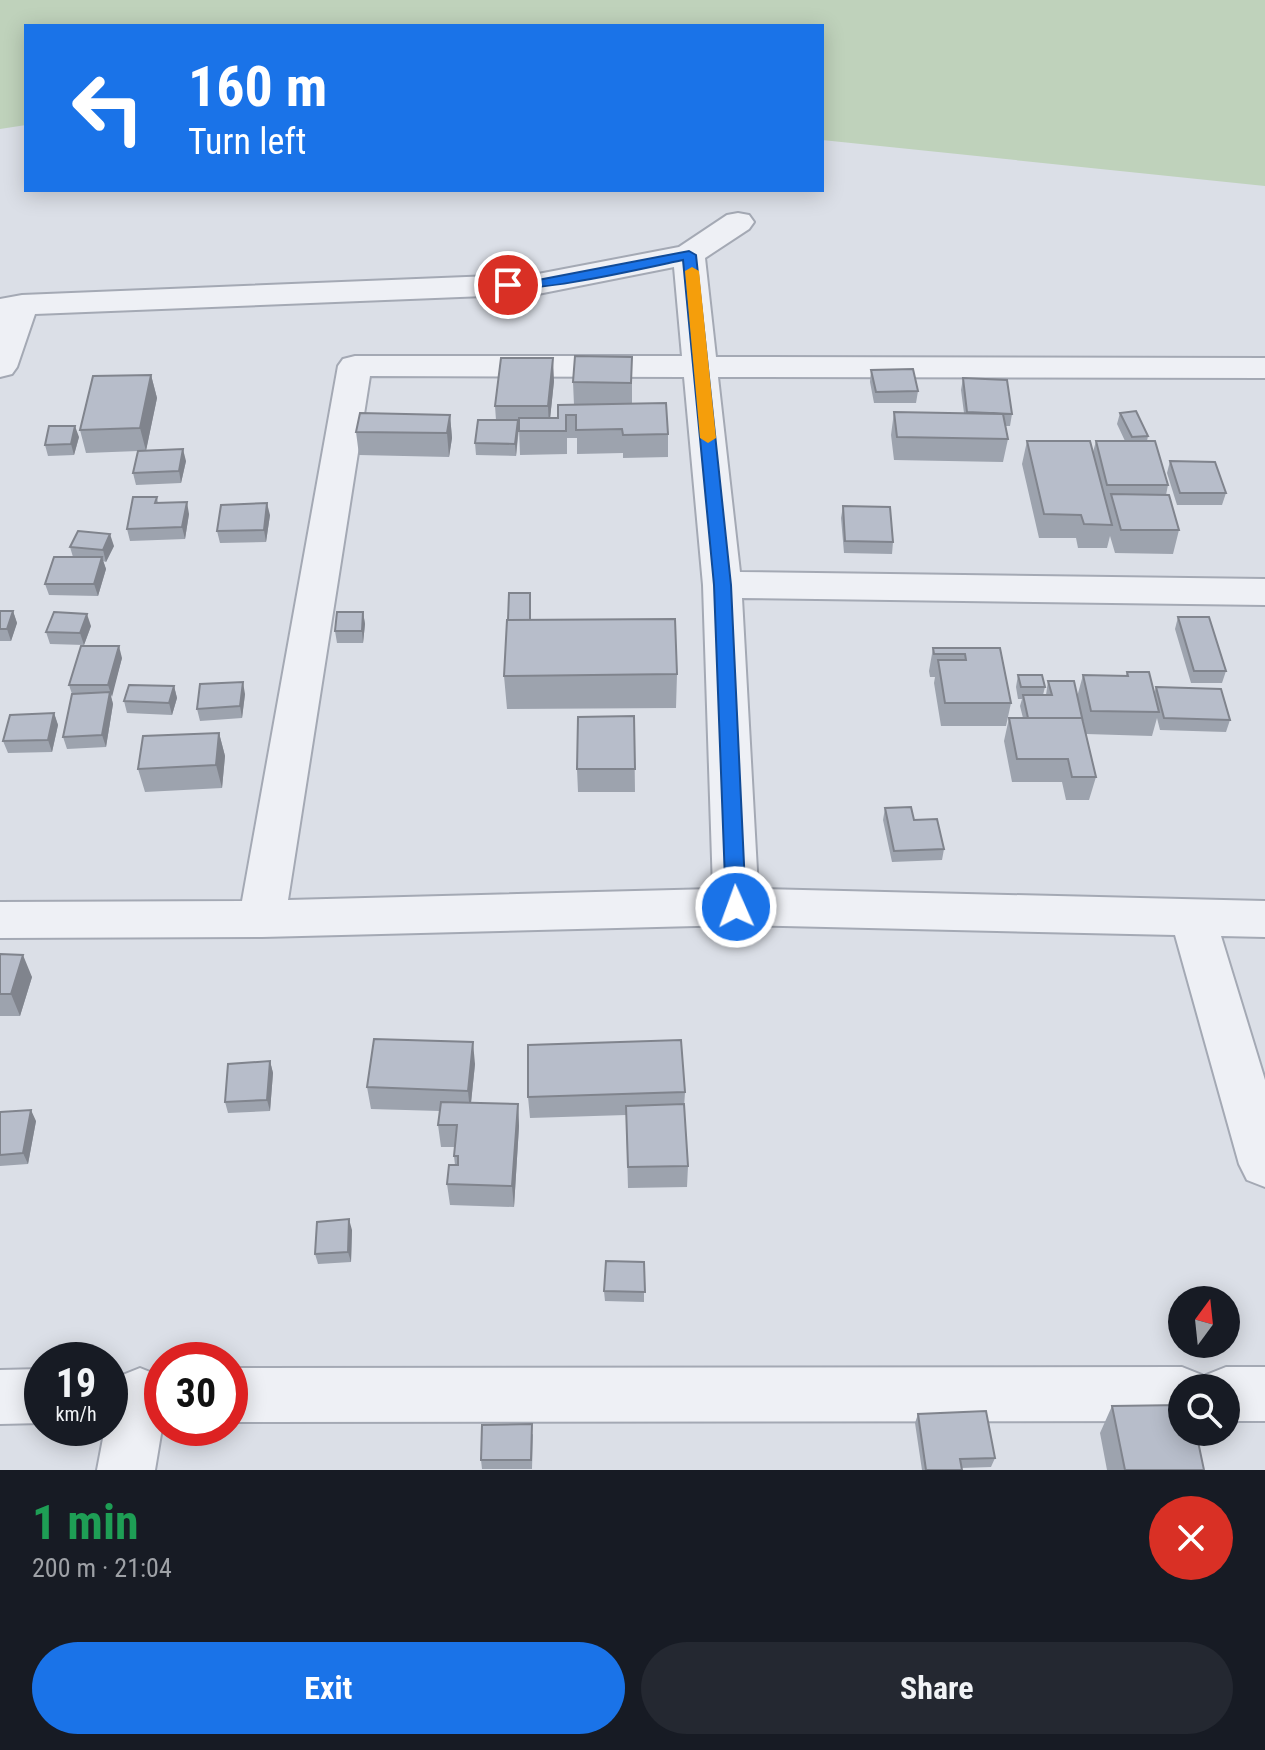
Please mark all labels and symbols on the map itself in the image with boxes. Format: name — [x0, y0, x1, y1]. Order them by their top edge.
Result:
pin — [474, 251, 542, 319]
position arrow — [694, 865, 778, 949]
north arrow — [1168, 1286, 1240, 1358]
speed limit sign: 30 — [144, 1342, 248, 1446]

